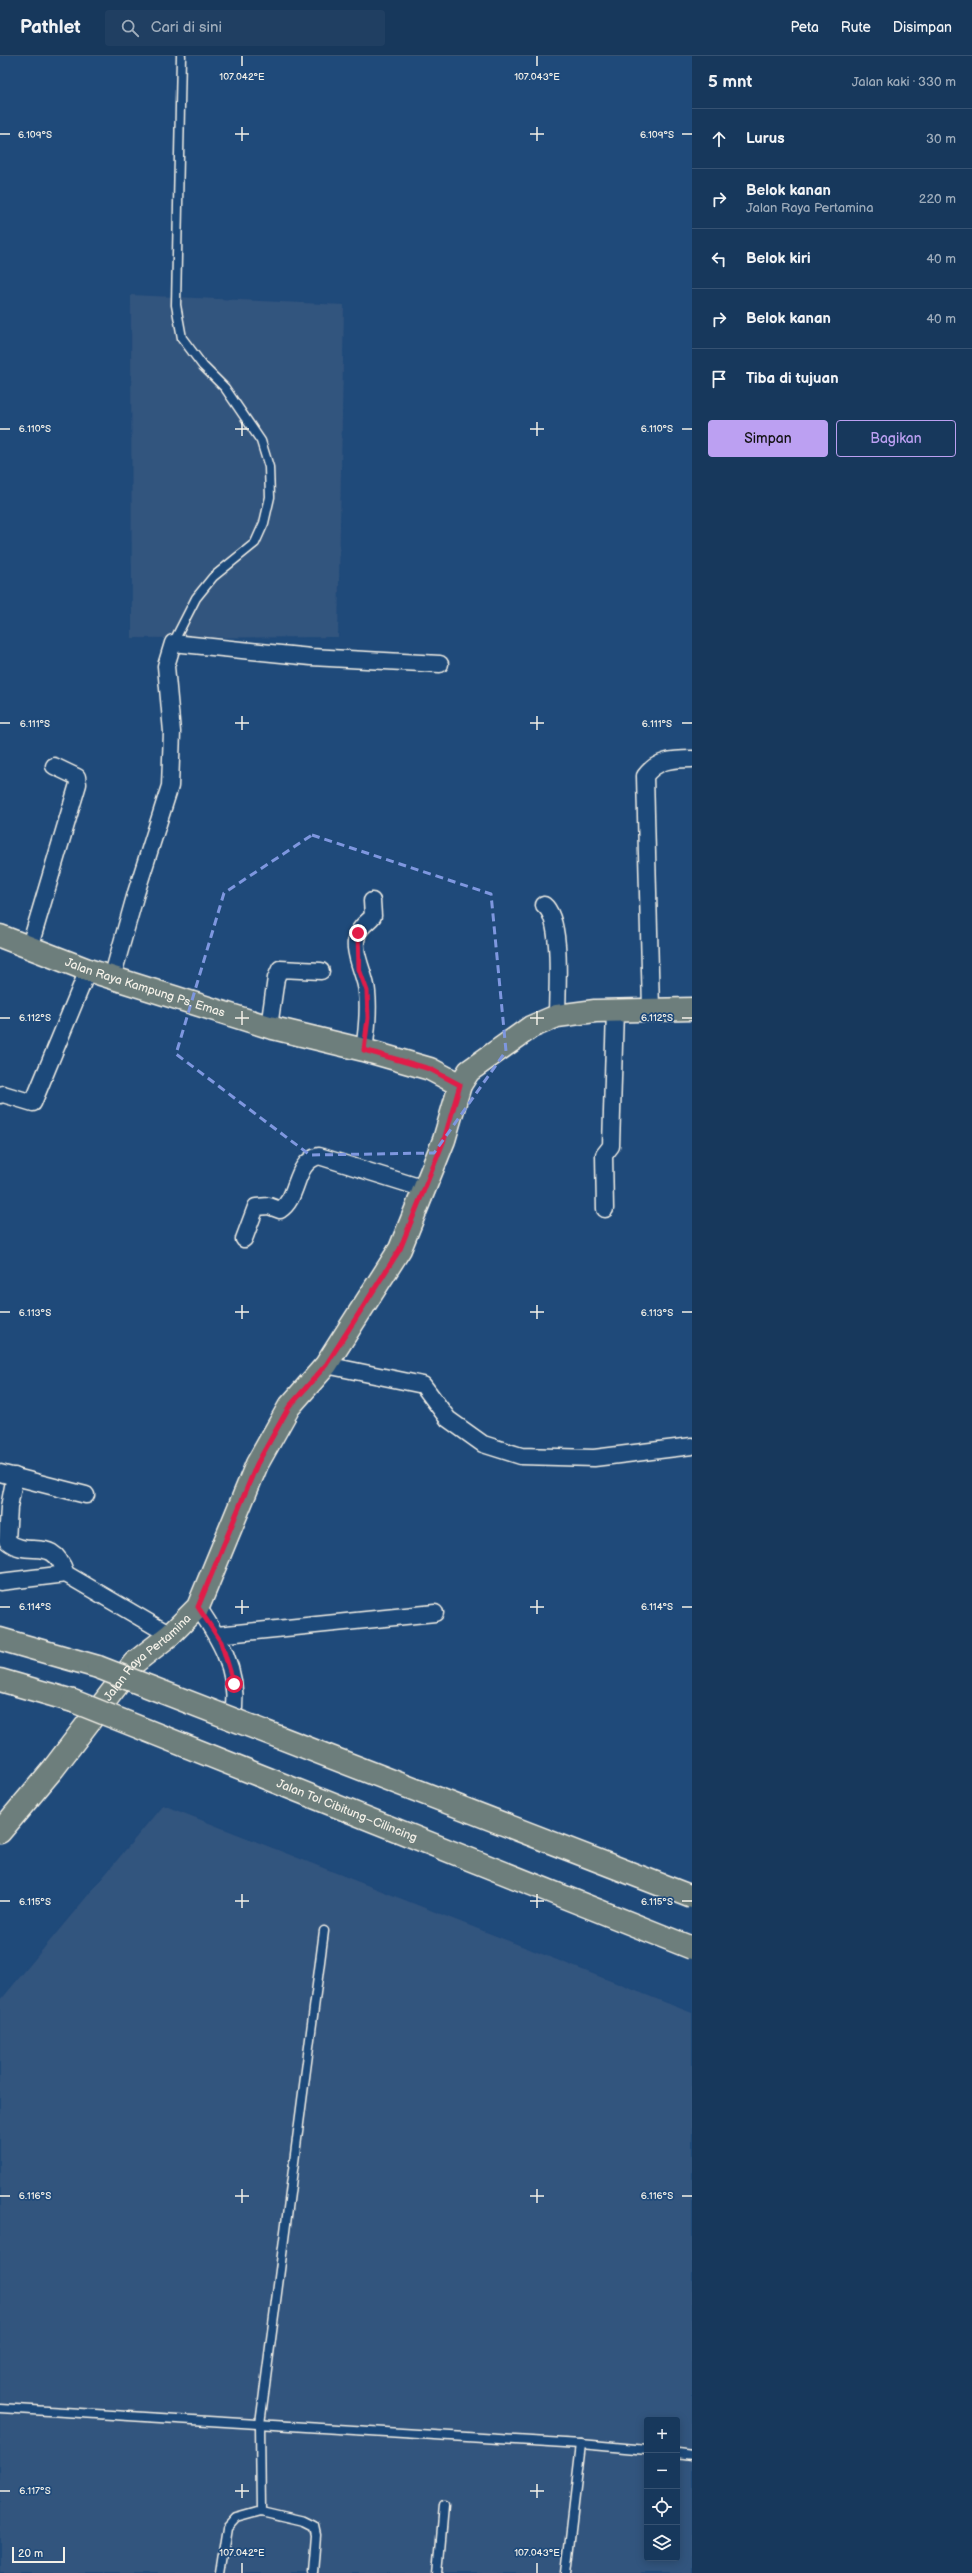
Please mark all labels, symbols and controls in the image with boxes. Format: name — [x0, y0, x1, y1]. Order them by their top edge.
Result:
search box — [105, 10, 385, 46]
text: Pathlet — [20, 16, 81, 39]
icon: search — [119, 17, 141, 39]
text: Cari di sini — [151, 18, 222, 37]
text: Peta — [790, 19, 819, 36]
text: Rute — [841, 19, 871, 36]
text: Disimpan — [893, 19, 952, 36]
text: 107.042°E — [219, 71, 265, 83]
text: 107.043°E — [514, 71, 560, 83]
text: 5 mnt — [708, 72, 752, 92]
text: Jalan kaki · 330 m — [852, 74, 956, 90]
icon: ahead — [708, 128, 730, 150]
text: 6.109°S — [18, 129, 52, 141]
text: 6.109°S — [640, 129, 674, 141]
text: Lurus — [746, 129, 785, 148]
text: 30 m — [926, 131, 956, 147]
text: Belok kanan — [746, 181, 831, 200]
icon: right — [708, 188, 730, 210]
text: 220 m — [919, 191, 956, 207]
text: Jalan Raya Pertamina — [746, 200, 874, 216]
icon: left — [708, 248, 730, 270]
text: Belok kiri — [746, 249, 811, 268]
text: 40 m — [926, 251, 956, 267]
icon: right — [708, 308, 730, 330]
text: Belok kanan — [746, 309, 831, 328]
text: 40 m — [926, 311, 956, 327]
icon: arrive — [708, 368, 730, 390]
text: Tiba di tujuan — [746, 369, 839, 388]
button: Simpan — [708, 420, 828, 457]
button: Bagikan — [836, 420, 956, 457]
text: 6.110°S — [19, 423, 51, 435]
text: 6.110°S — [641, 423, 673, 435]
text: 6.111°S — [20, 718, 50, 730]
text: 6.111°S — [642, 718, 672, 730]
route end — [349, 924, 367, 942]
street label: Jalan Raya Kampung Ps. Emas — [63, 955, 227, 1021]
text: 6.112°S — [19, 1012, 51, 1024]
text: 6.112°S — [641, 1012, 673, 1024]
text: 6.113°S — [19, 1307, 51, 1319]
text: 6.113°S — [641, 1307, 673, 1319]
text: 6.114°S — [19, 1601, 51, 1613]
text: 6.114°S — [641, 1601, 673, 1613]
street label: Jalan Raya Pertamina — [101, 1611, 195, 1704]
route start — [225, 1675, 243, 1693]
street label: Jalan Tol Cibitung–Cilincing — [274, 1776, 419, 1846]
text: 6.115°S — [19, 1896, 51, 1908]
text: 6.115°S — [641, 1896, 673, 1908]
text: 6.116°S — [19, 2190, 51, 2202]
text: 6.116°S — [641, 2190, 673, 2202]
map controls — [644, 2417, 680, 2561]
button: + — [644, 2417, 680, 2453]
button: − — [644, 2453, 680, 2489]
text: 6.117°S — [19, 2485, 51, 2497]
button: locate — [644, 2489, 680, 2525]
button: layers — [644, 2525, 680, 2561]
scale bar — [12, 2545, 65, 2564]
text: 20 m — [18, 2547, 43, 2560]
text: 107.042°E — [219, 2547, 265, 2559]
text: 107.043°E — [514, 2547, 560, 2559]

